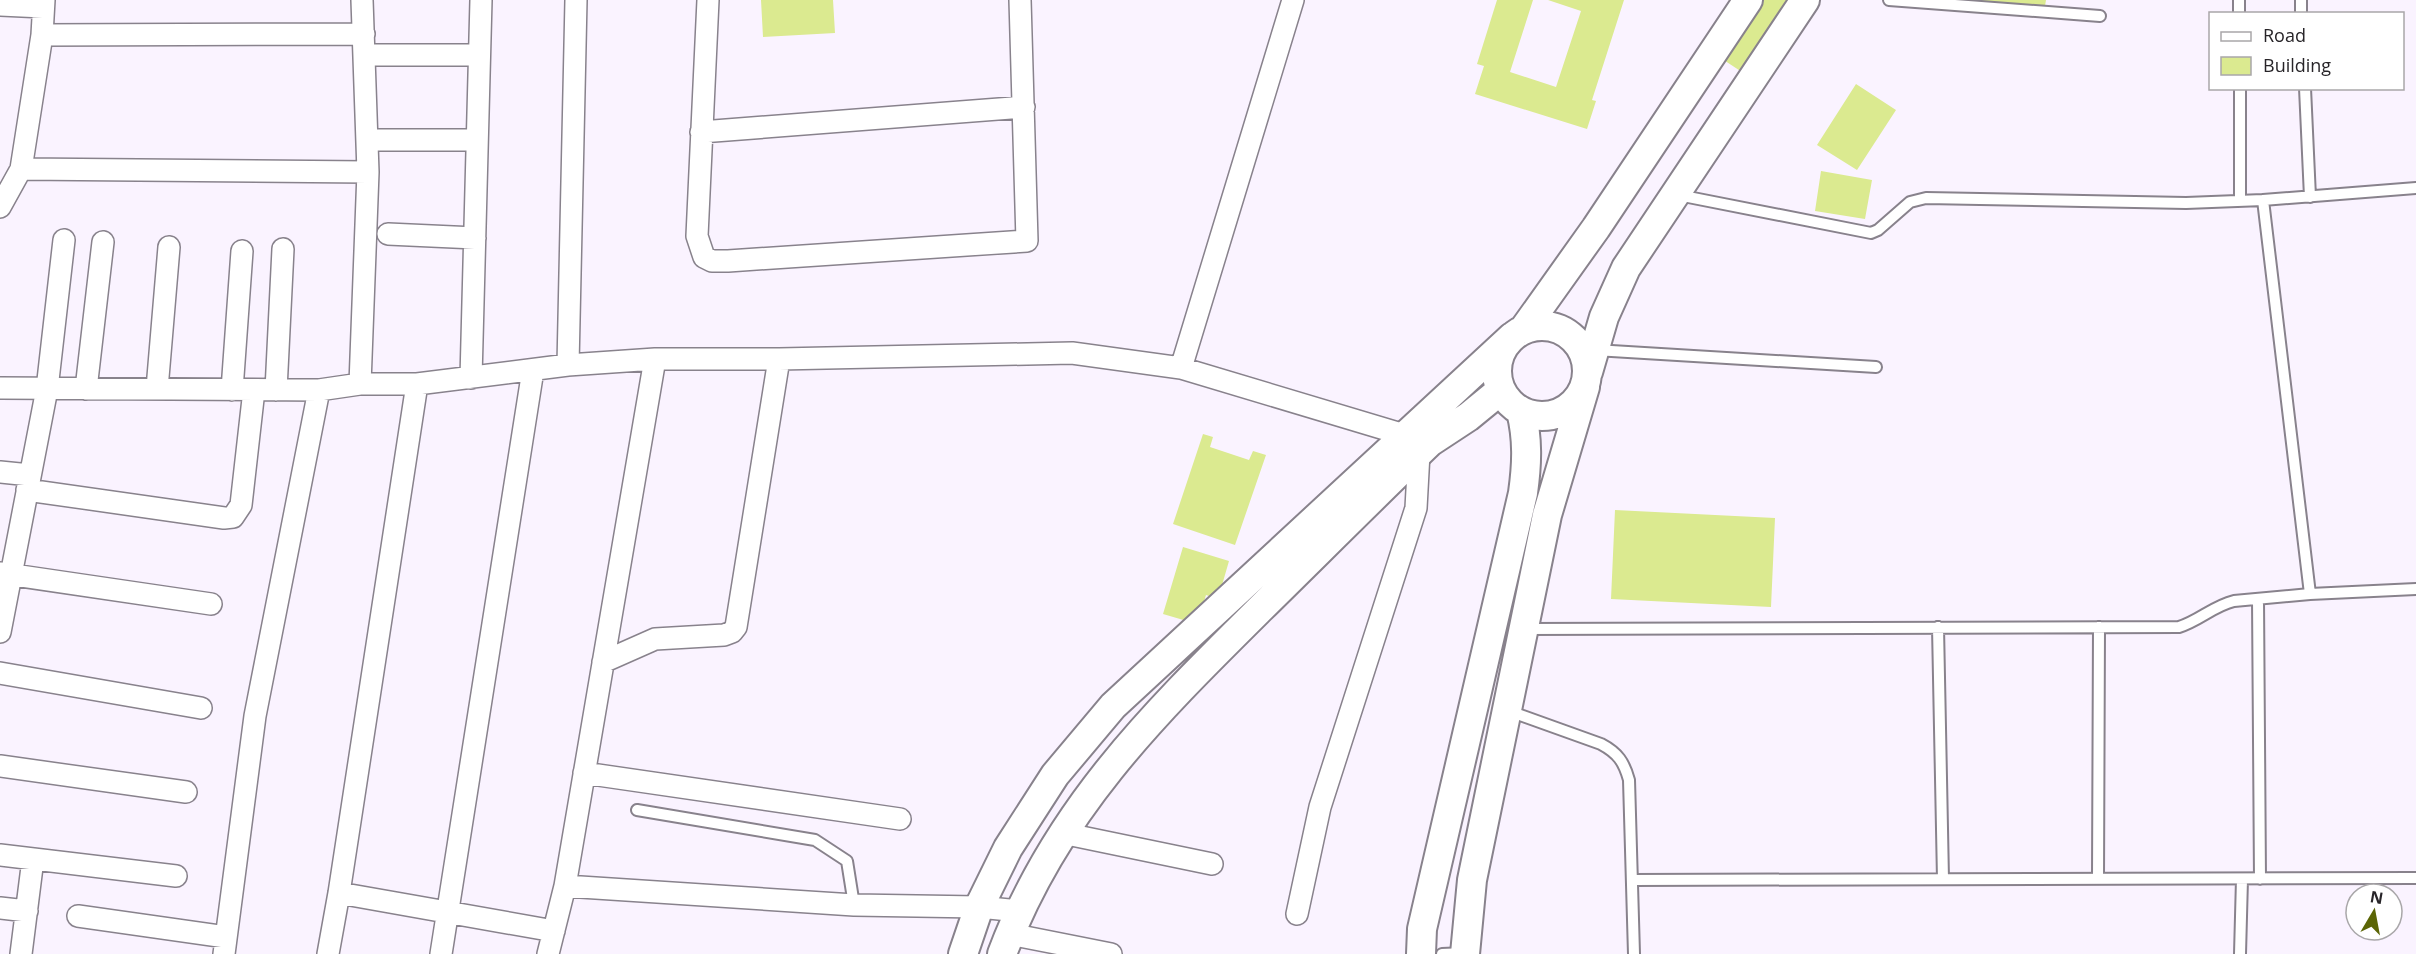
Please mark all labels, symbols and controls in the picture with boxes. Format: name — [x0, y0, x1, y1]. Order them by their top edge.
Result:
legend — [2209, 12, 2404, 90]
text: Road — [2263, 23, 2306, 47]
text: Building — [2263, 53, 2331, 77]
north arrow — [2344, 882, 2404, 942]
text: N — [2368, 885, 2385, 909]

